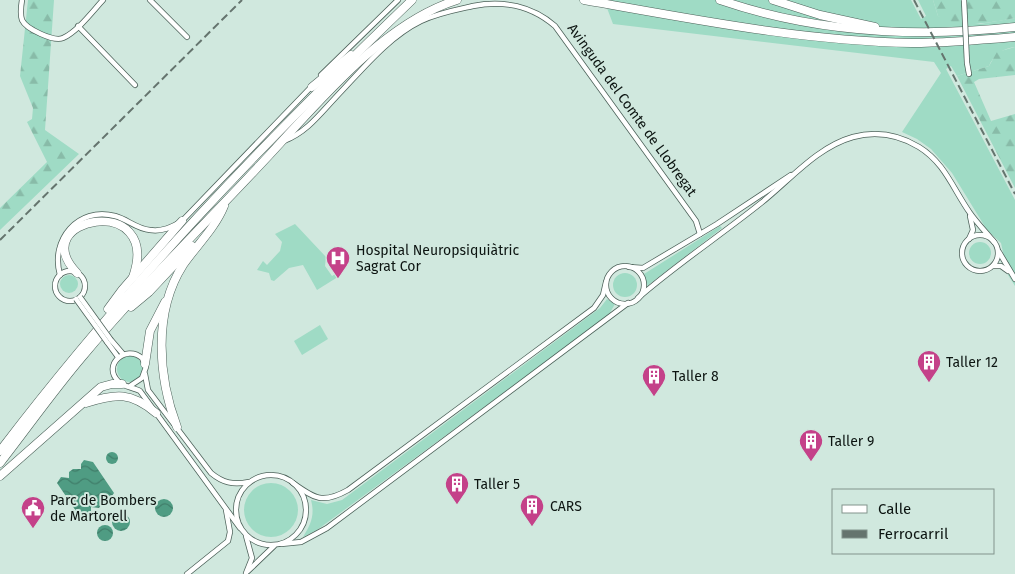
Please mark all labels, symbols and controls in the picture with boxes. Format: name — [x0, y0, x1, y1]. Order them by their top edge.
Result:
street label: Avinguda del Comte de Llobregat — [564, 20, 701, 200]
place label: Hospital Neuropsiquiàtric Sagrat Cor — [356, 242, 520, 275]
hospital icon: Hospital Neuropsiquiàtric Sagrat Cor — [325, 245, 351, 279]
building icon: Taller 12 — [916, 349, 942, 383]
place label: Taller 12 — [946, 354, 998, 371]
building icon: Taller 8 — [641, 363, 667, 397]
place label: Taller 8 — [672, 368, 719, 385]
building icon: Taller 9 — [798, 428, 824, 462]
place label: Taller 9 — [828, 433, 874, 450]
building icon: Taller 5 — [444, 471, 470, 505]
place label: Taller 5 — [474, 476, 520, 493]
legend — [832, 489, 995, 554]
place label: Parc de Bombers de Martorell — [50, 492, 157, 525]
building icon: CARS — [519, 493, 545, 527]
public building icon: Parc de Bombers de Martorell — [20, 495, 46, 529]
place label: CARS — [550, 498, 582, 515]
text: Calle — [878, 500, 911, 518]
text: Ferrocarril — [878, 525, 949, 543]

